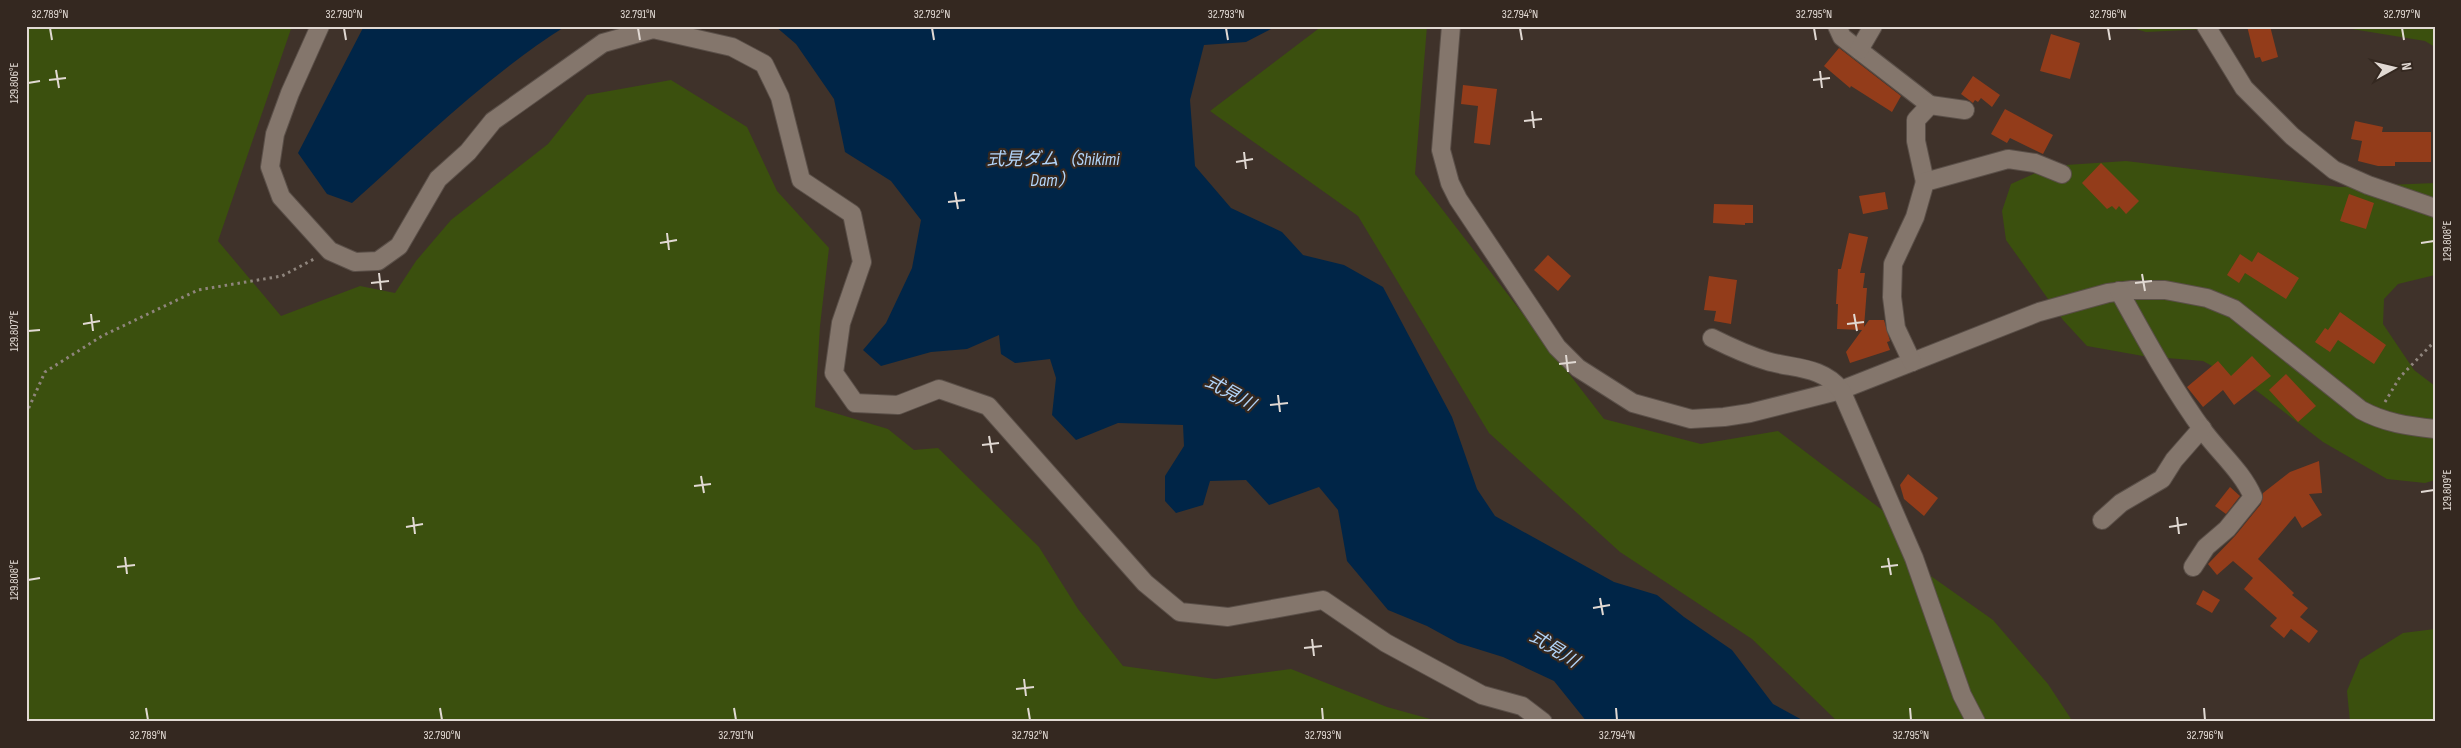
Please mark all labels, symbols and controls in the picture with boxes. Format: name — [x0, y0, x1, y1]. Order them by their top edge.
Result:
text: 32.789°N — [32, 7, 68, 22]
text: 32.790°N — [325, 7, 363, 22]
text: 32.791°N — [620, 7, 656, 22]
text: 32.792°N — [914, 7, 950, 22]
text: 32.793°N — [1208, 7, 1244, 22]
text: 32.794°N — [1502, 7, 1538, 22]
text: 32.795°N — [1796, 7, 1832, 22]
text: 32.796°N — [2090, 7, 2126, 22]
text: 32.797°N — [2384, 7, 2420, 22]
north arrow — [2368, 42, 2418, 92]
text: N — [2397, 61, 2415, 71]
text: 129.806°E — [7, 63, 22, 103]
water label: 式見ダム（Shikimi Dam） — [987, 149, 1120, 191]
text: 129.808°E — [2440, 221, 2455, 261]
text: 129.807°E — [7, 311, 22, 351]
water label: 式見川 — [1201, 371, 1260, 416]
text: 129.809°E — [2440, 469, 2455, 510]
text: 129.808°E — [7, 560, 22, 600]
water label: 式見川 — [1526, 626, 1584, 673]
text: 32.789°N — [130, 728, 166, 743]
text: 32.790°N — [423, 728, 461, 743]
text: 32.791°N — [718, 728, 754, 743]
text: 32.792°N — [1012, 728, 1048, 743]
text: 32.793°N — [1305, 728, 1341, 743]
text: 32.794°N — [1599, 728, 1635, 743]
text: 32.795°N — [1893, 728, 1929, 743]
text: 32.796°N — [2187, 728, 2223, 743]

